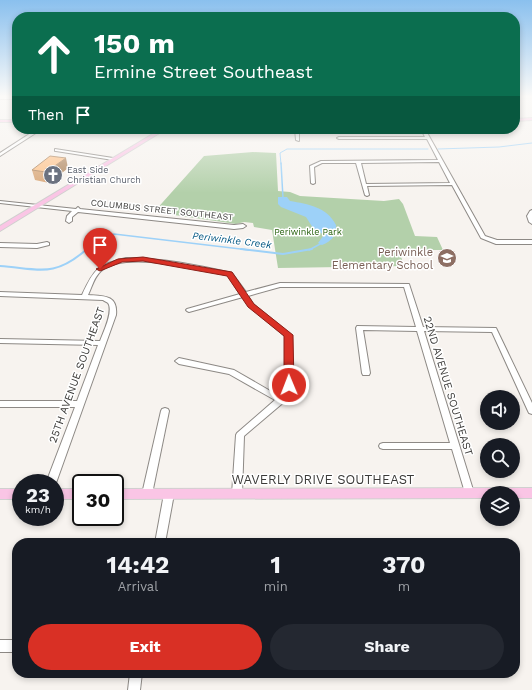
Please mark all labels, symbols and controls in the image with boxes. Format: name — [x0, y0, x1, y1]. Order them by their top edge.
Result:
text: 150 m — [94, 27, 175, 60]
icon: ahead — [28, 28, 80, 80]
text: Ermine Street Southeast — [94, 61, 312, 82]
icon: arrive — [72, 104, 94, 126]
text: Then — [28, 106, 64, 124]
church icon: East Side Christian Church — [42, 164, 64, 186]
place label: East Side Christian Church — [67, 165, 141, 185]
street label: COLUMBUS STREET SOUTHEAST — [90, 198, 234, 223]
park label: Periwinkle Park — [274, 227, 342, 237]
pin — [83, 228, 117, 269]
water label: Periwinkle Creek — [192, 230, 273, 250]
icon: arrive — [89, 234, 111, 256]
place label: Periwinkle Elementary School — [332, 246, 434, 272]
school or university icon: Periwinkle Elementary School — [436, 247, 458, 269]
street label: 25TH AVENUE SOUTHEAST — [46, 305, 108, 445]
street label: 22ND AVENUE SOUTHEAST — [421, 315, 475, 458]
position arrow — [268, 364, 310, 406]
map controls — [480, 390, 520, 526]
button: sound — [480, 390, 520, 430]
button: search — [480, 438, 520, 478]
street label: WAVERLY DRIVE SOUTHEAST — [232, 472, 415, 487]
speed limit sign: 30 — [72, 474, 124, 526]
text: 23 — [26, 483, 50, 507]
button: layers — [480, 486, 520, 526]
text: km/h — [25, 504, 51, 515]
text: 14:42 — [107, 551, 169, 579]
text: 1 — [271, 551, 281, 579]
text: 370 — [382, 551, 425, 579]
text: Arrival — [118, 579, 158, 594]
text: min — [264, 579, 288, 594]
text: m — [398, 579, 410, 594]
button: Exit — [28, 624, 262, 670]
button: Share — [270, 624, 504, 670]

